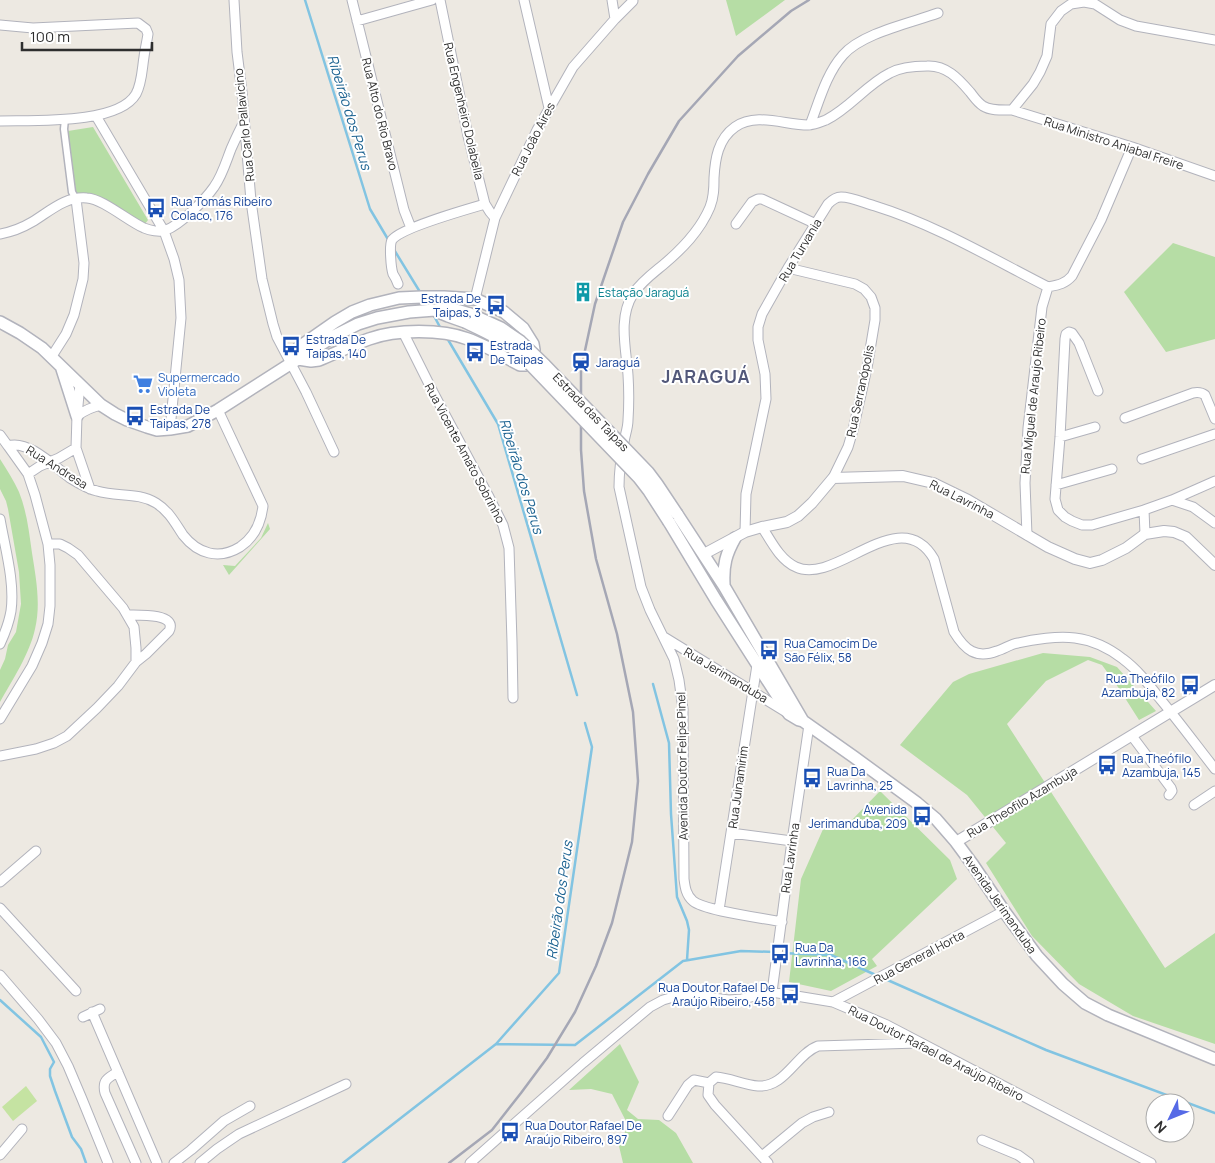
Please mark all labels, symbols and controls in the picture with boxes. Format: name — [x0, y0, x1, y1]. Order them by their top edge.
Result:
scale bar — [22, 20, 152, 52]
text: 100 m — [30, 26, 70, 47]
street label: Rua Engenheiro Dolabella — [440, 41, 488, 181]
water label: Ribeirão dos Perus — [323, 52, 377, 173]
street label: Rua Alto do Rio Bravo — [358, 56, 402, 172]
street label: Rua Carlo Pallavicino — [230, 68, 258, 182]
street label: Rua João Aires — [507, 99, 559, 179]
street label: Rua Ministro Aniabal Freire — [1042, 112, 1186, 174]
place label: Rua Tomás Ribeiro Colaco, 176 — [171, 193, 272, 224]
bus stop icon: Rua Tomás Ribeiro Colaco, 176 — [145, 197, 167, 219]
street label: Rua Turvania — [774, 215, 826, 285]
building icon: Estação Jaraguá — [572, 281, 594, 303]
place label: Estação Jaraguá — [598, 284, 689, 301]
place label: Estrada De Taipas, 3 — [421, 290, 481, 321]
bus stop icon: Estrada De Taipas, 3 — [485, 294, 507, 316]
street label: Rua Miguel de Araujo Ribeiro — [1016, 317, 1050, 475]
place label: Estrada De Taipas, 140 — [306, 331, 367, 362]
bus stop icon: Estrada De Taipas, 140 — [280, 335, 302, 357]
place label: Estrada De Taipas — [490, 337, 543, 368]
bus stop icon: Estrada De Taipas — [464, 341, 486, 363]
street label: Rua Serranópolis — [842, 343, 878, 439]
station icon: Jaraguá — [570, 351, 592, 373]
place label: Jaraguá — [596, 354, 640, 371]
district label: JARAGUÁ — [662, 364, 750, 388]
place label: Supermercado Violeta — [158, 369, 240, 400]
street label: Estrada das Taipas — [549, 369, 633, 455]
supermarket icon: Supermercado Violeta — [132, 373, 154, 395]
street label: Rua Vicente Amato Sobrinho — [421, 380, 509, 526]
place label: Estrada De Taipas, 278 — [150, 401, 211, 432]
bus stop icon: Estrada De Taipas, 278 — [124, 405, 146, 427]
water label: Ribeirão dos Perus — [495, 416, 549, 537]
street label: Rua Andresa — [23, 441, 91, 493]
street label: Rua Lavrinha — [927, 475, 997, 523]
place label: Rua Camocim De São Félix, 58 — [784, 635, 877, 666]
bus stop icon: Rua Camocim De São Félix, 58 — [758, 639, 780, 661]
street label: Rua Jerimanduba — [681, 643, 771, 707]
place label: Rua Theófilo Azambuja, 82 — [1101, 670, 1175, 701]
bus stop icon: Rua Theófilo Azambuja, 82 — [1179, 674, 1201, 696]
street label: Avenida Doutor Felipe Pinel — [672, 692, 692, 840]
street label: Rua Juinamirim — [724, 745, 752, 829]
place label: Rua Theófilo Azambuja, 145 — [1122, 750, 1201, 781]
bus stop icon: Rua Theófilo Azambuja, 145 — [1096, 754, 1118, 776]
street label: Rua Theofilo Azambuja — [964, 762, 1080, 842]
place label: Rua Da Lavrinha, 25 — [827, 763, 893, 794]
bus stop icon: Rua Da Lavrinha, 25 — [801, 767, 823, 789]
place label: Avenida Jerimanduba, 209 — [808, 801, 907, 832]
bus stop icon: Avenida Jerimanduba, 209 — [911, 805, 933, 827]
street label: Rua Lavrinha — [777, 822, 803, 894]
water label: Ribeirão dos Perus — [541, 838, 577, 960]
street label: Avenida Jerimanduba — [959, 851, 1041, 957]
street label: Rua General Horta — [871, 926, 967, 988]
place label: Rua Da Lavrinha, 166 — [795, 939, 867, 970]
bus stop icon: Rua Da Lavrinha, 166 — [769, 943, 791, 965]
place label: Rua Doutor Rafael De Araújo Ribeiro, 458 — [658, 979, 775, 1010]
bus stop icon: Rua Doutor Rafael De Araújo Ribeiro, 458 — [779, 983, 801, 1005]
street label: Rua Doutor Rafael de Araújo Ribeiro — [845, 1001, 1027, 1105]
north arrow — [1145, 1093, 1195, 1143]
place label: Rua Doutor Rafael De Araújo Ribeiro, 897 — [525, 1117, 642, 1148]
text: N — [1150, 1117, 1171, 1137]
bus stop icon: Rua Doutor Rafael De Araújo Ribeiro, 897 — [499, 1121, 521, 1143]

